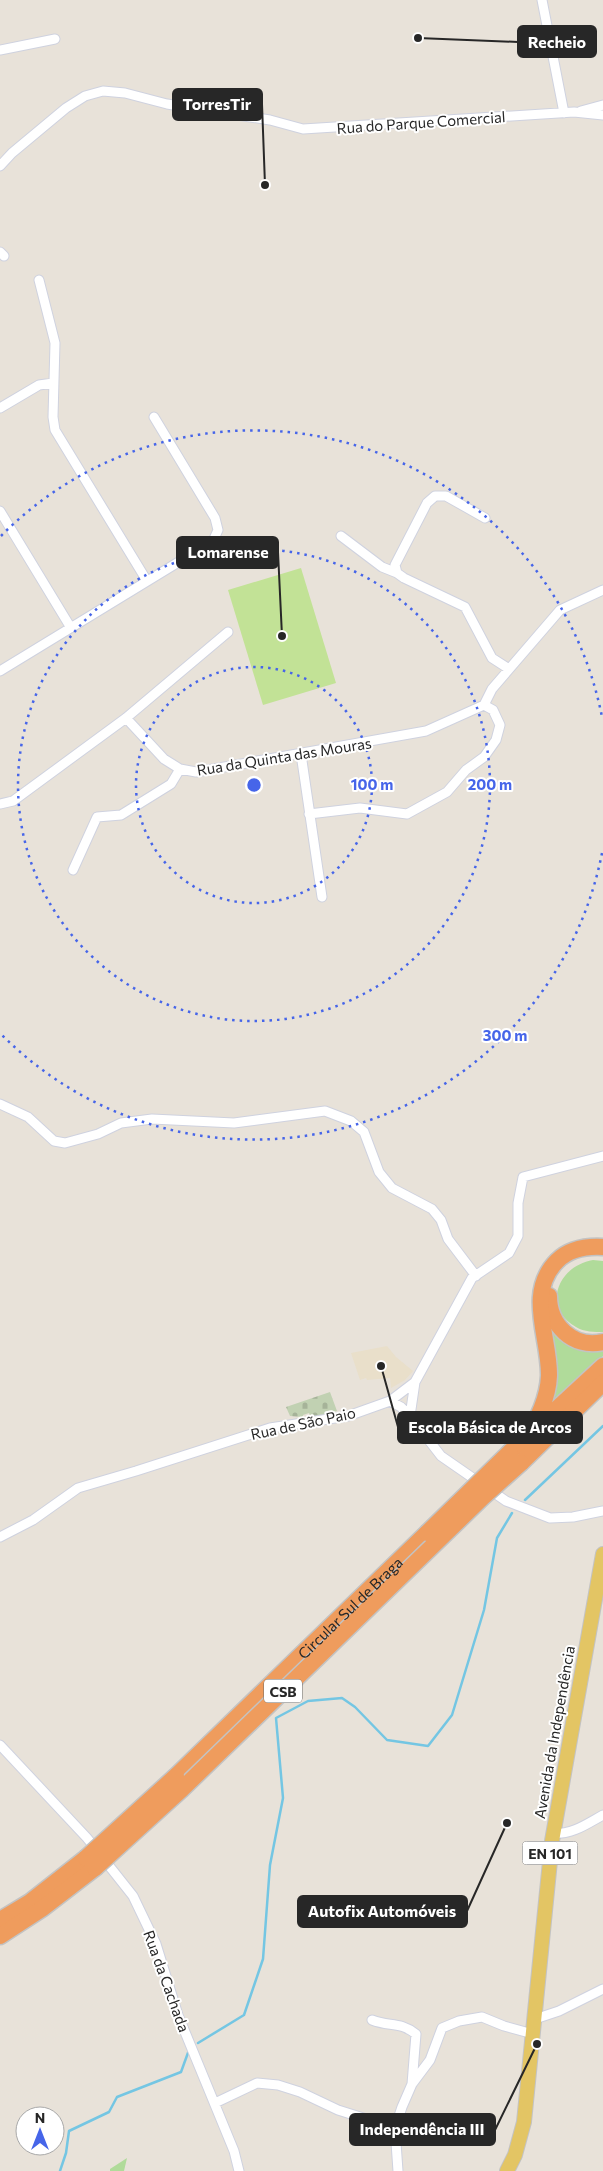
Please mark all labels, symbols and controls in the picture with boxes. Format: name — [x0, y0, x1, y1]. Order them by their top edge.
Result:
callout: Recheio — [518, 26, 596, 57]
text: Recheio — [528, 32, 587, 51]
callout: TorresTir — [173, 89, 262, 120]
text: TorresTir — [183, 94, 252, 113]
street label: Rua do Parque Comercial — [336, 107, 506, 137]
callout: Lomarense — [177, 537, 278, 568]
text: Lomarense — [187, 542, 269, 561]
street label: Rua da Quinta das Mouras — [195, 733, 373, 779]
text: 100 m — [351, 775, 393, 793]
text: 200 m — [468, 775, 512, 793]
centre of rings — [245, 776, 263, 794]
text: 300 m — [483, 1026, 527, 1044]
street label: Rua de São Paio — [249, 1403, 357, 1443]
callout: Escola Básica de Arcos — [398, 1412, 582, 1443]
text: Escola Básica de Arcos — [408, 1417, 572, 1436]
street label: Circular Sul de Braga — [294, 1553, 406, 1662]
street label: Avenida da Independência — [530, 1644, 578, 1820]
road number: CSB — [264, 1680, 302, 1702]
road number: EN 101 — [522, 1842, 578, 1865]
callout: Autofix Automóveis — [298, 1896, 467, 1927]
text: Autofix Automóveis — [308, 1901, 456, 1920]
street label: Rua da Cachada — [140, 1928, 194, 2034]
north arrow — [15, 2106, 65, 2156]
text: N — [35, 2109, 45, 2126]
callout: Independência III — [350, 2114, 495, 2145]
text: Independência III — [359, 2119, 485, 2138]

